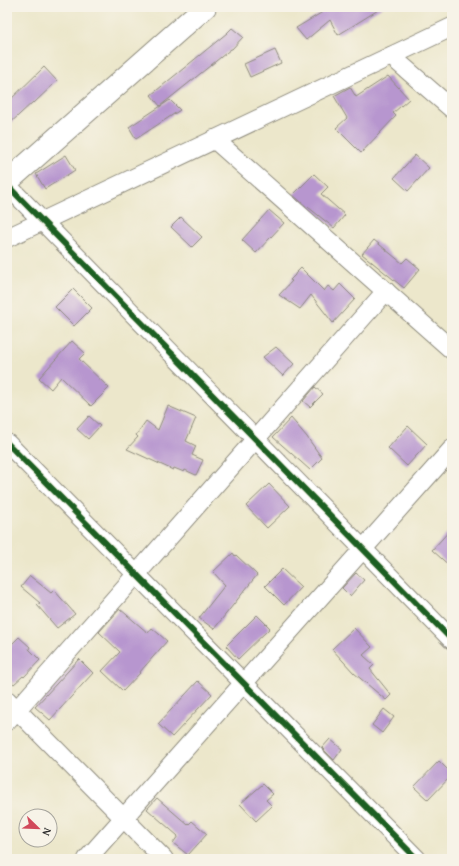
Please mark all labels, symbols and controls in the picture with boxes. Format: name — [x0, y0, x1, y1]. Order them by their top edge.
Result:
north arrow — [18, 808, 58, 848]
text: N — [38, 825, 56, 839]

